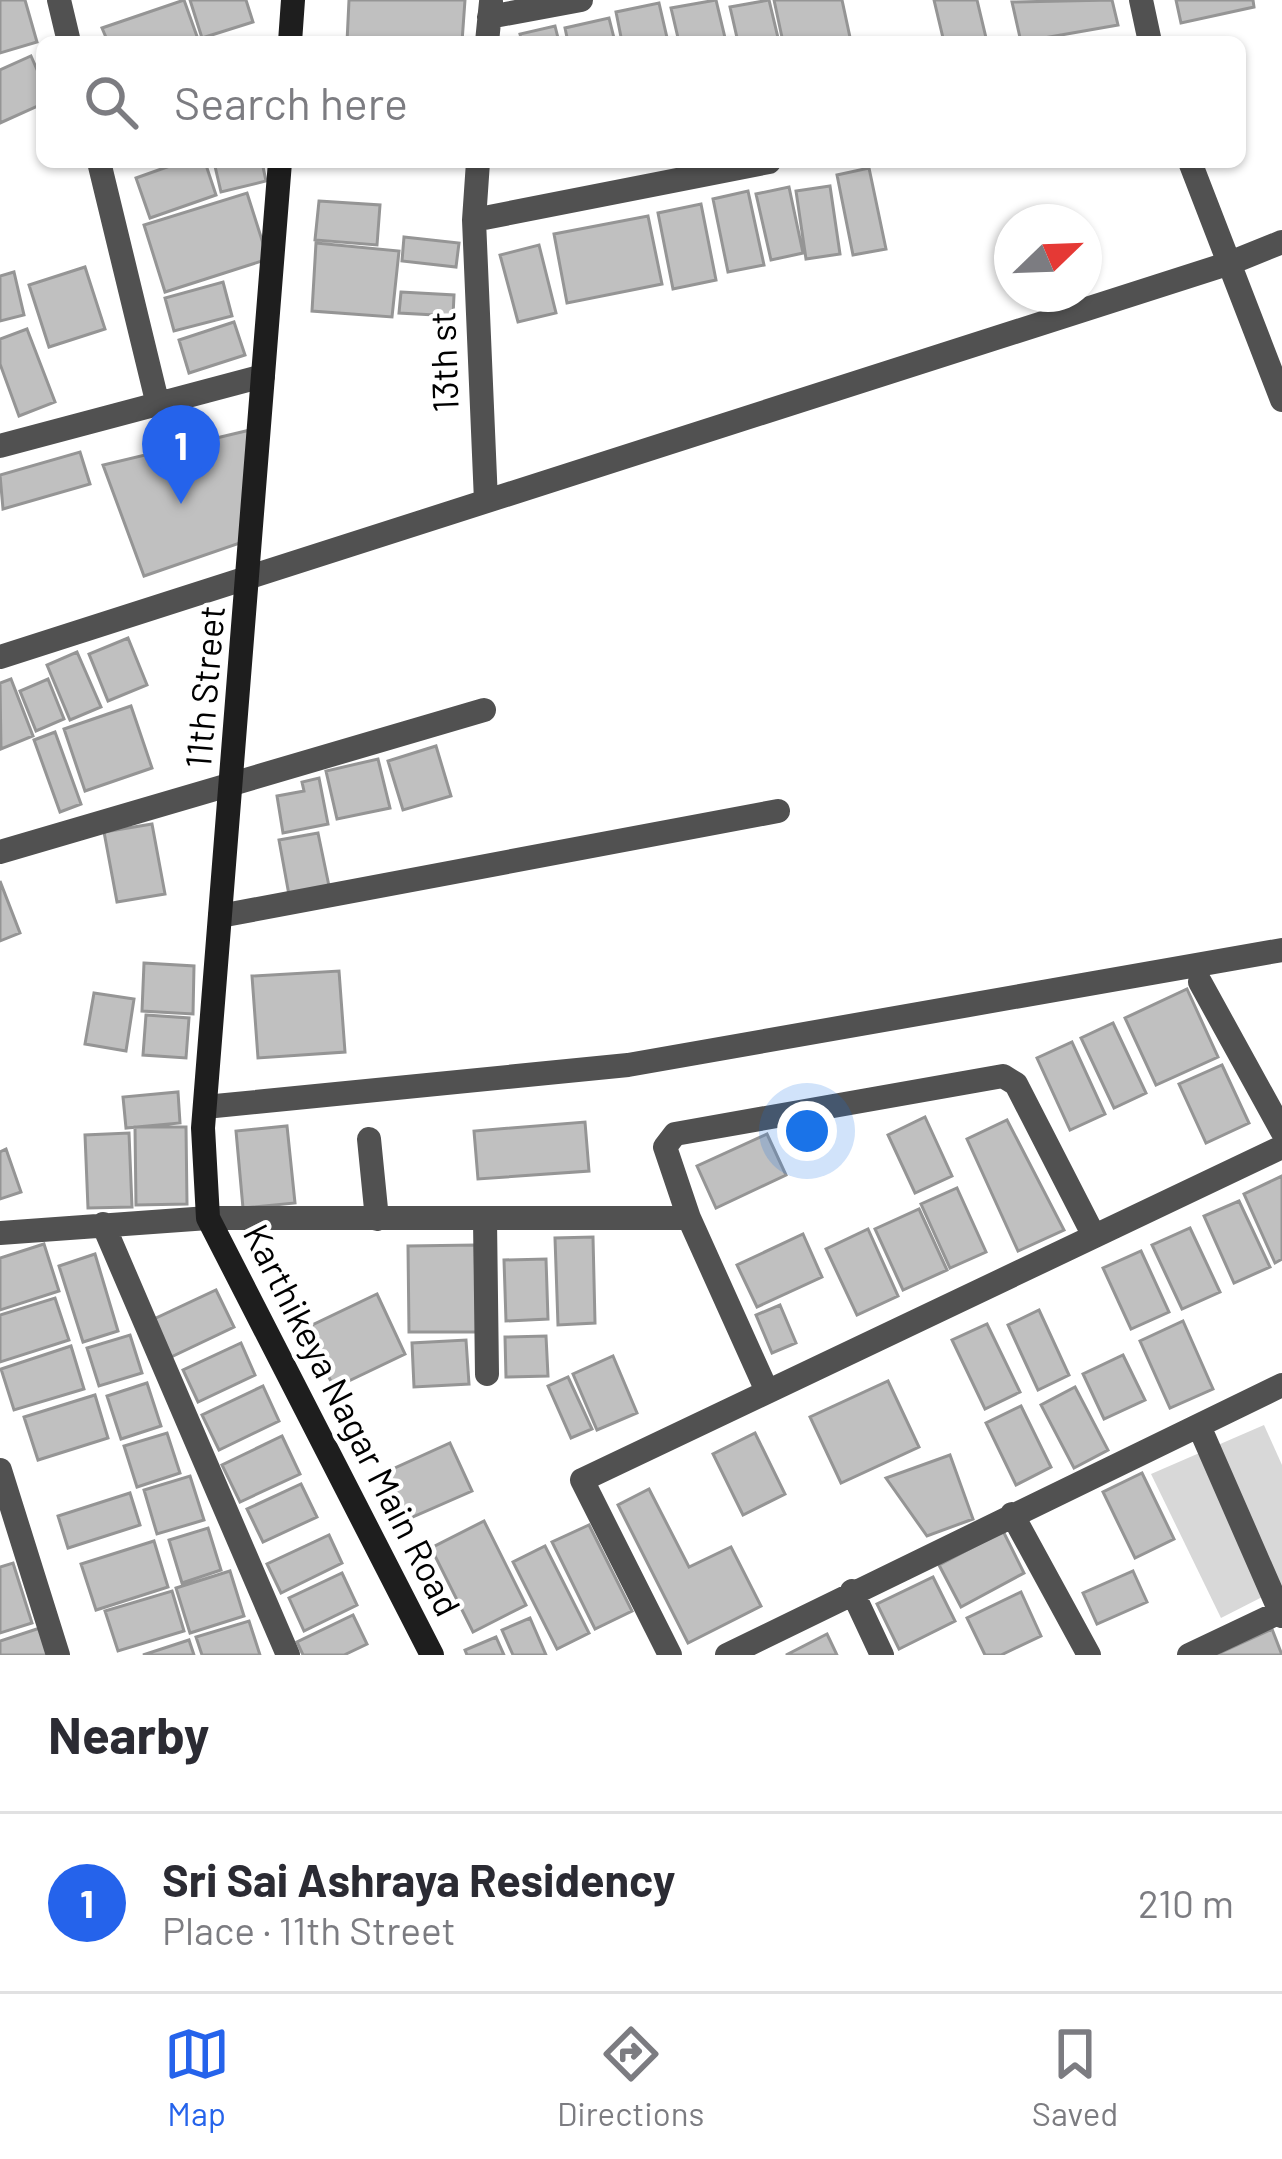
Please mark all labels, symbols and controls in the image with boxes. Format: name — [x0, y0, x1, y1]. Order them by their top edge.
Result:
search box — [36, 36, 1246, 168]
icon: search — [78, 69, 144, 135]
text: Search here — [174, 75, 408, 129]
north arrow — [994, 204, 1102, 312]
street label: 13th st — [419, 311, 466, 413]
pin: 1 — [142, 405, 220, 504]
street label: 11th Street — [175, 604, 232, 770]
your location — [777, 1101, 837, 1161]
street label: Karthikeya Nagar Main Road — [236, 1216, 471, 1622]
text: Nearby — [48, 1703, 209, 1764]
text: Sri Sai Ashraya Residency — [162, 1852, 675, 1906]
text: 1 — [80, 1879, 94, 1926]
text: 210 m — [1138, 1879, 1234, 1926]
text: Place · 11th Street — [162, 1906, 456, 1953]
tab: Map — [164, 2021, 230, 2133]
tab: Directions — [557, 2021, 704, 2133]
tab: Saved — [1032, 2021, 1118, 2133]

